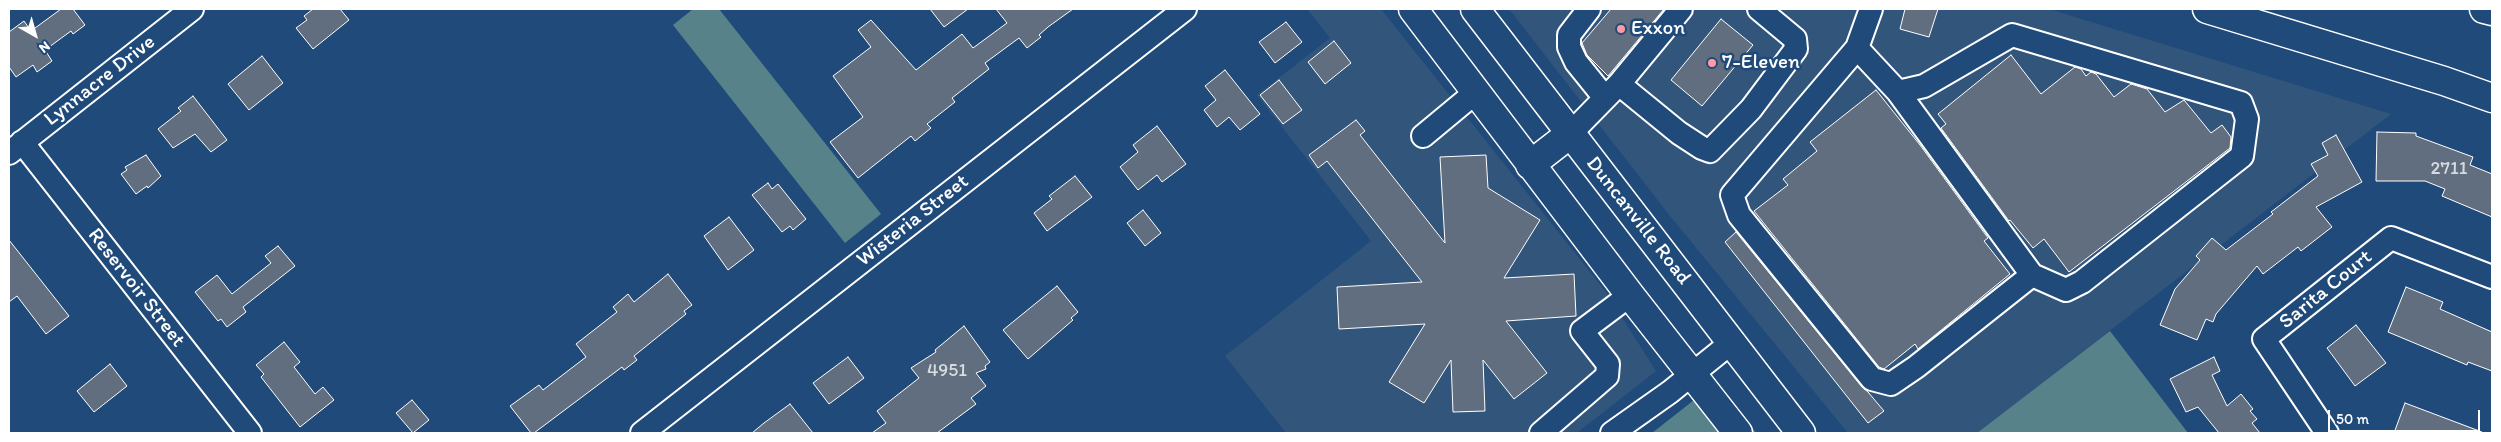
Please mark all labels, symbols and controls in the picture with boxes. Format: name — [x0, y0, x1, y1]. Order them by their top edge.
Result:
north arrow — [10, 10, 60, 60]
place label: Exxon — [1631, 16, 1685, 42]
marker: Exxon — [1615, 23, 1627, 35]
street label: Lynnacre Drive — [39, 30, 161, 132]
text: N — [36, 38, 54, 57]
place label: 7-Eleven — [1722, 50, 1800, 76]
marker: 7-Eleven — [1706, 57, 1718, 69]
street label: Duncanville Road — [1580, 152, 1696, 290]
house number: 2711 — [2430, 158, 2468, 180]
street label: Wisteria Street — [852, 169, 974, 273]
street label: Reservoir Street — [82, 223, 190, 353]
street label: Sarita Court — [2275, 245, 2377, 335]
house number: 4951 — [927, 360, 967, 382]
scale bar — [2331, 400, 2484, 432]
text: 50 m — [2336, 410, 2369, 428]

